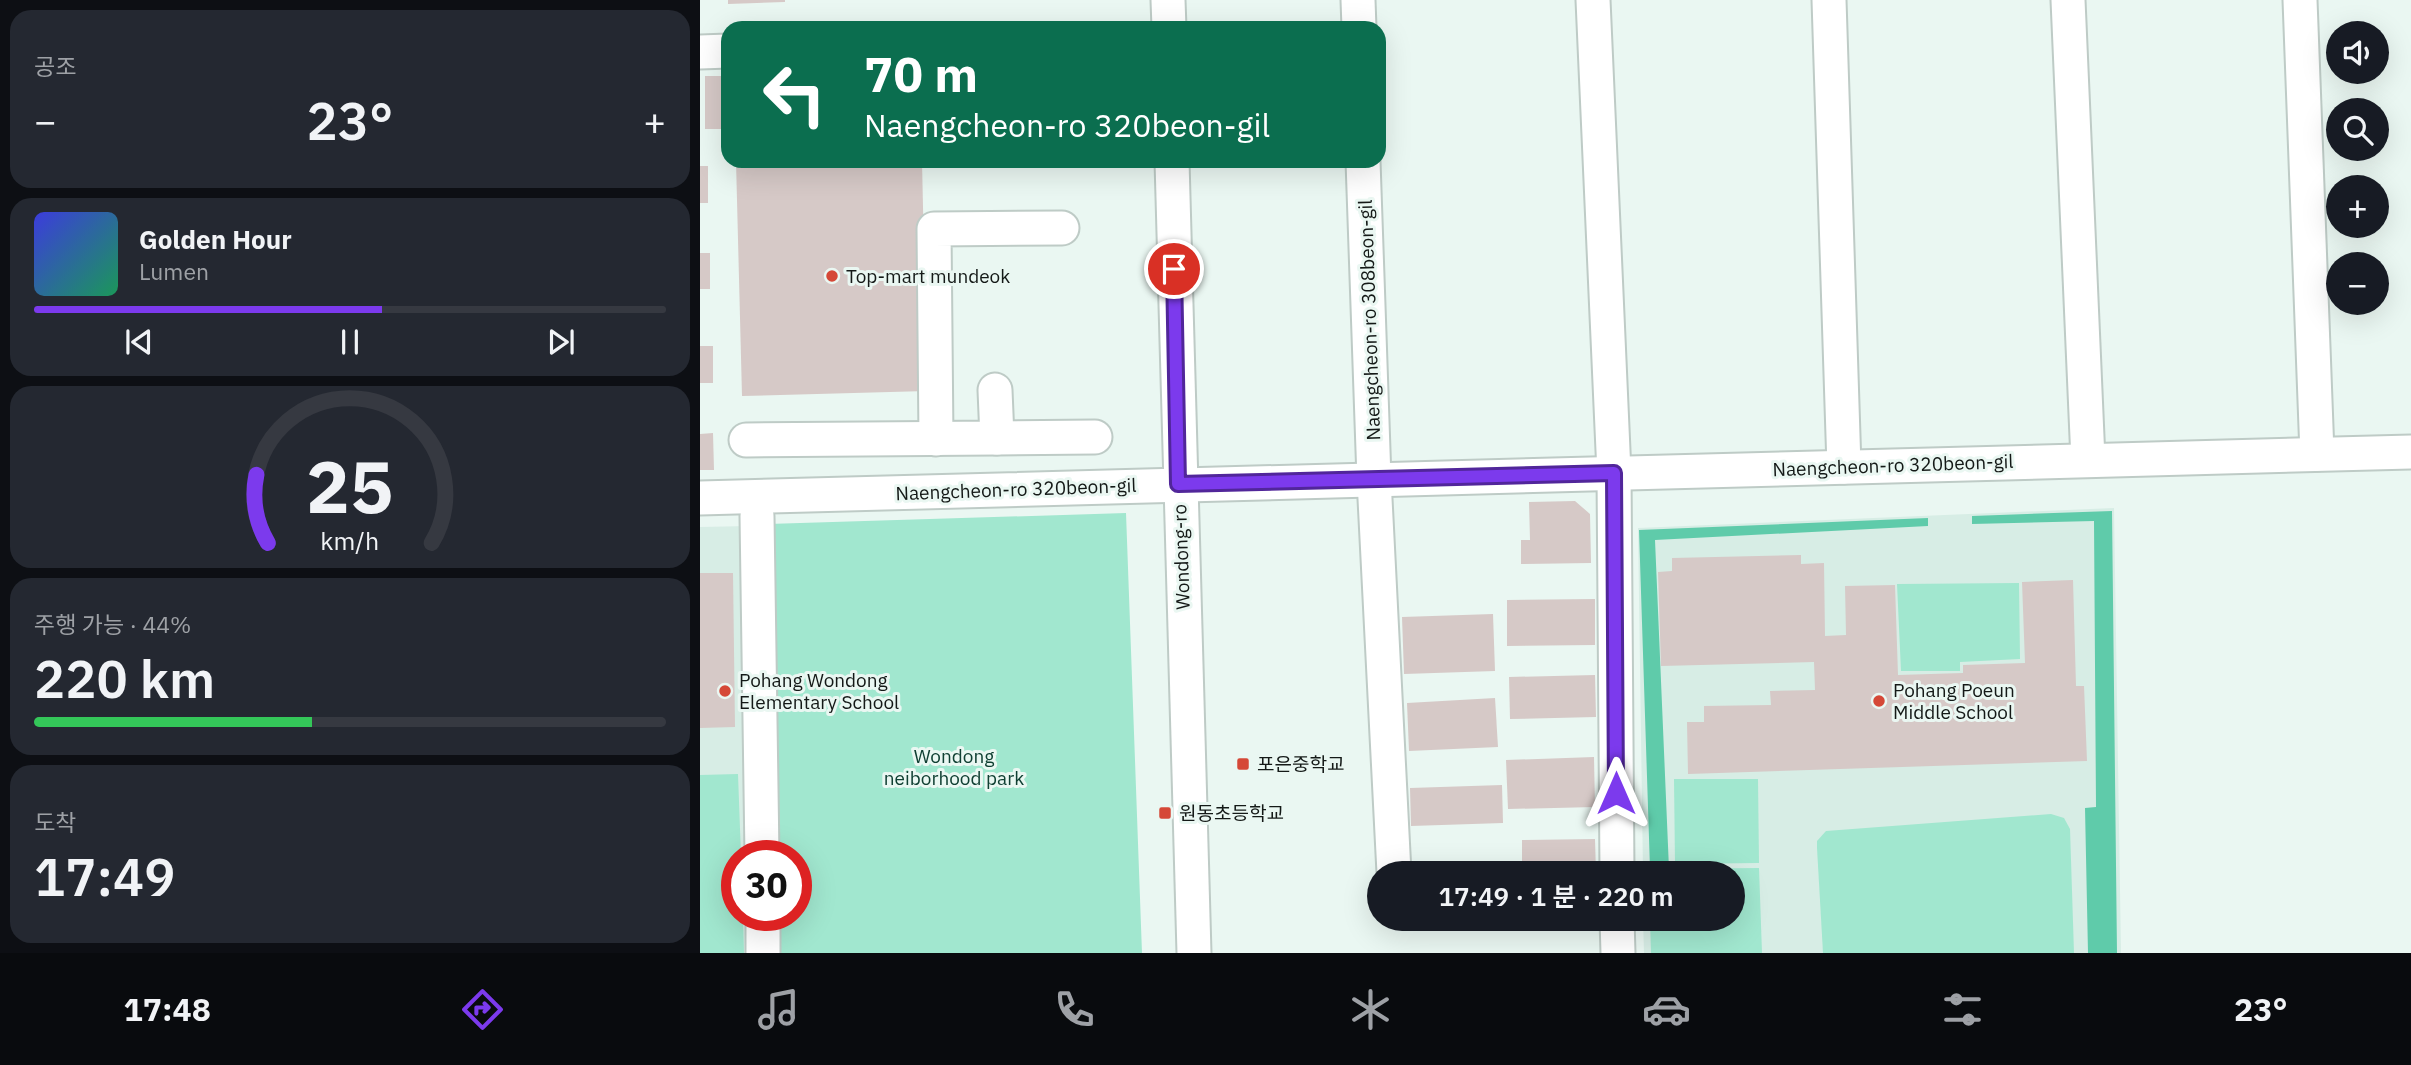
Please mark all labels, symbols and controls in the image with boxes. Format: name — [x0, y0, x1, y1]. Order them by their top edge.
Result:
map controls — [2326, 21, 2389, 315]
button: sound — [2326, 21, 2389, 84]
text: 70 m — [864, 42, 978, 105]
icon: left — [749, 49, 840, 140]
text: 공조 — [34, 51, 76, 81]
text: 23° — [307, 87, 393, 154]
text: − — [34, 96, 57, 145]
text: + — [643, 96, 666, 145]
button: search — [2326, 98, 2389, 161]
text: Naengcheon-ro 320beon-gil — [864, 104, 1270, 146]
button: + — [2326, 175, 2389, 238]
street label: Naengcheon-ro 308beon-gil — [1353, 199, 1385, 441]
text: Golden Hour — [139, 222, 292, 256]
pin — [1144, 239, 1204, 299]
icon: arrive — [1155, 250, 1193, 288]
button: − — [2326, 252, 2389, 315]
text: Lumen — [139, 256, 209, 286]
place label: Top-mart mundeok — [846, 264, 1010, 288]
marker: Top-mart mundeok — [824, 268, 840, 284]
icon: previous — [120, 323, 158, 361]
icon: pause — [331, 323, 369, 361]
icon: next — [542, 323, 580, 361]
text: 25 — [306, 438, 394, 533]
street label: Naengcheon-ro 320beon-gil — [1772, 449, 2014, 481]
street label: Naengcheon-ro 320beon-gil — [895, 473, 1137, 505]
street label: Wondong-ro — [1167, 504, 1195, 610]
text: km/h — [321, 523, 379, 556]
text: 주행 가능 · 44% — [34, 609, 191, 639]
text: 220 km — [34, 645, 215, 712]
place label: Pohang Wondong Elementary School — [739, 668, 899, 714]
place label: Pohang Poeun Middle School — [1893, 678, 2015, 724]
marker: Pohang Wondong Elementary School — [717, 683, 733, 699]
marker: Pohang Poeun Middle School — [1871, 693, 1887, 709]
park label: Wondong neiborhood park — [884, 744, 1024, 790]
place label: 포은중학교 — [1257, 752, 1344, 776]
marker: 포은중학교 — [1235, 756, 1251, 772]
position arrow — [1579, 756, 1653, 830]
place label: 원동초등학교 — [1179, 801, 1284, 825]
marker: 원동초등학교 — [1157, 805, 1173, 821]
text: 도착 — [34, 807, 76, 837]
speed limit sign: 30 — [721, 840, 812, 931]
text: 17:49 — [34, 843, 175, 910]
text: 17:49 · 1 분 · 220 m — [1438, 879, 1674, 913]
icon: directions — [458, 985, 507, 1034]
icon: music — [754, 985, 803, 1034]
icon: phone — [1050, 985, 1099, 1034]
icon: climate — [1346, 985, 1395, 1034]
icon: car — [1642, 985, 1691, 1034]
icon: filters — [1938, 985, 1987, 1034]
text: 17:48 — [124, 988, 211, 1030]
text: 23° — [2234, 988, 2287, 1030]

